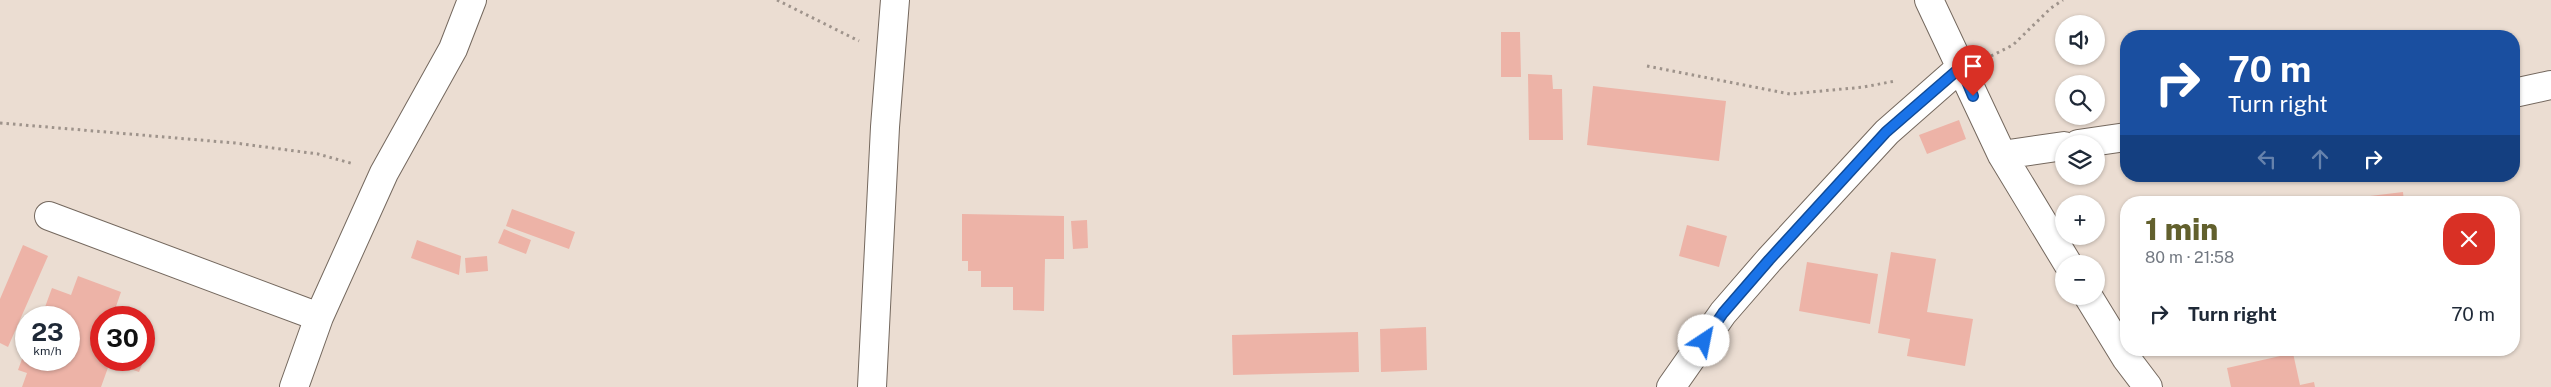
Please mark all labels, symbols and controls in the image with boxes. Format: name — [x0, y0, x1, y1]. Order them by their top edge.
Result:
map controls — [2055, 15, 2105, 305]
button: sound — [2055, 15, 2105, 65]
pin — [1952, 45, 1994, 96]
text: 70 m — [2228, 49, 2311, 90]
icon: right — [2145, 50, 2210, 115]
icon: arrive — [1959, 52, 1987, 80]
button: search — [2055, 75, 2105, 125]
text: Turn right — [2228, 91, 2328, 117]
button: layers — [2055, 135, 2105, 185]
icon: left — [2253, 145, 2281, 173]
icon: ahead — [2306, 145, 2334, 173]
icon: right — [2359, 145, 2387, 173]
button: + — [2055, 195, 2105, 245]
text: 1 min — [2145, 211, 2218, 247]
button: close — [2443, 213, 2495, 265]
text: 80 m · 21:58 — [2145, 248, 2234, 267]
button: − — [2055, 255, 2105, 305]
icon: right — [2145, 300, 2173, 328]
text: Turn right — [2188, 303, 2277, 325]
text: 70 m — [2451, 303, 2495, 325]
speed limit sign: 30 — [90, 306, 155, 371]
position arrow — [1677, 314, 1729, 366]
text: 23 — [31, 317, 64, 347]
text: km/h — [33, 344, 62, 358]

